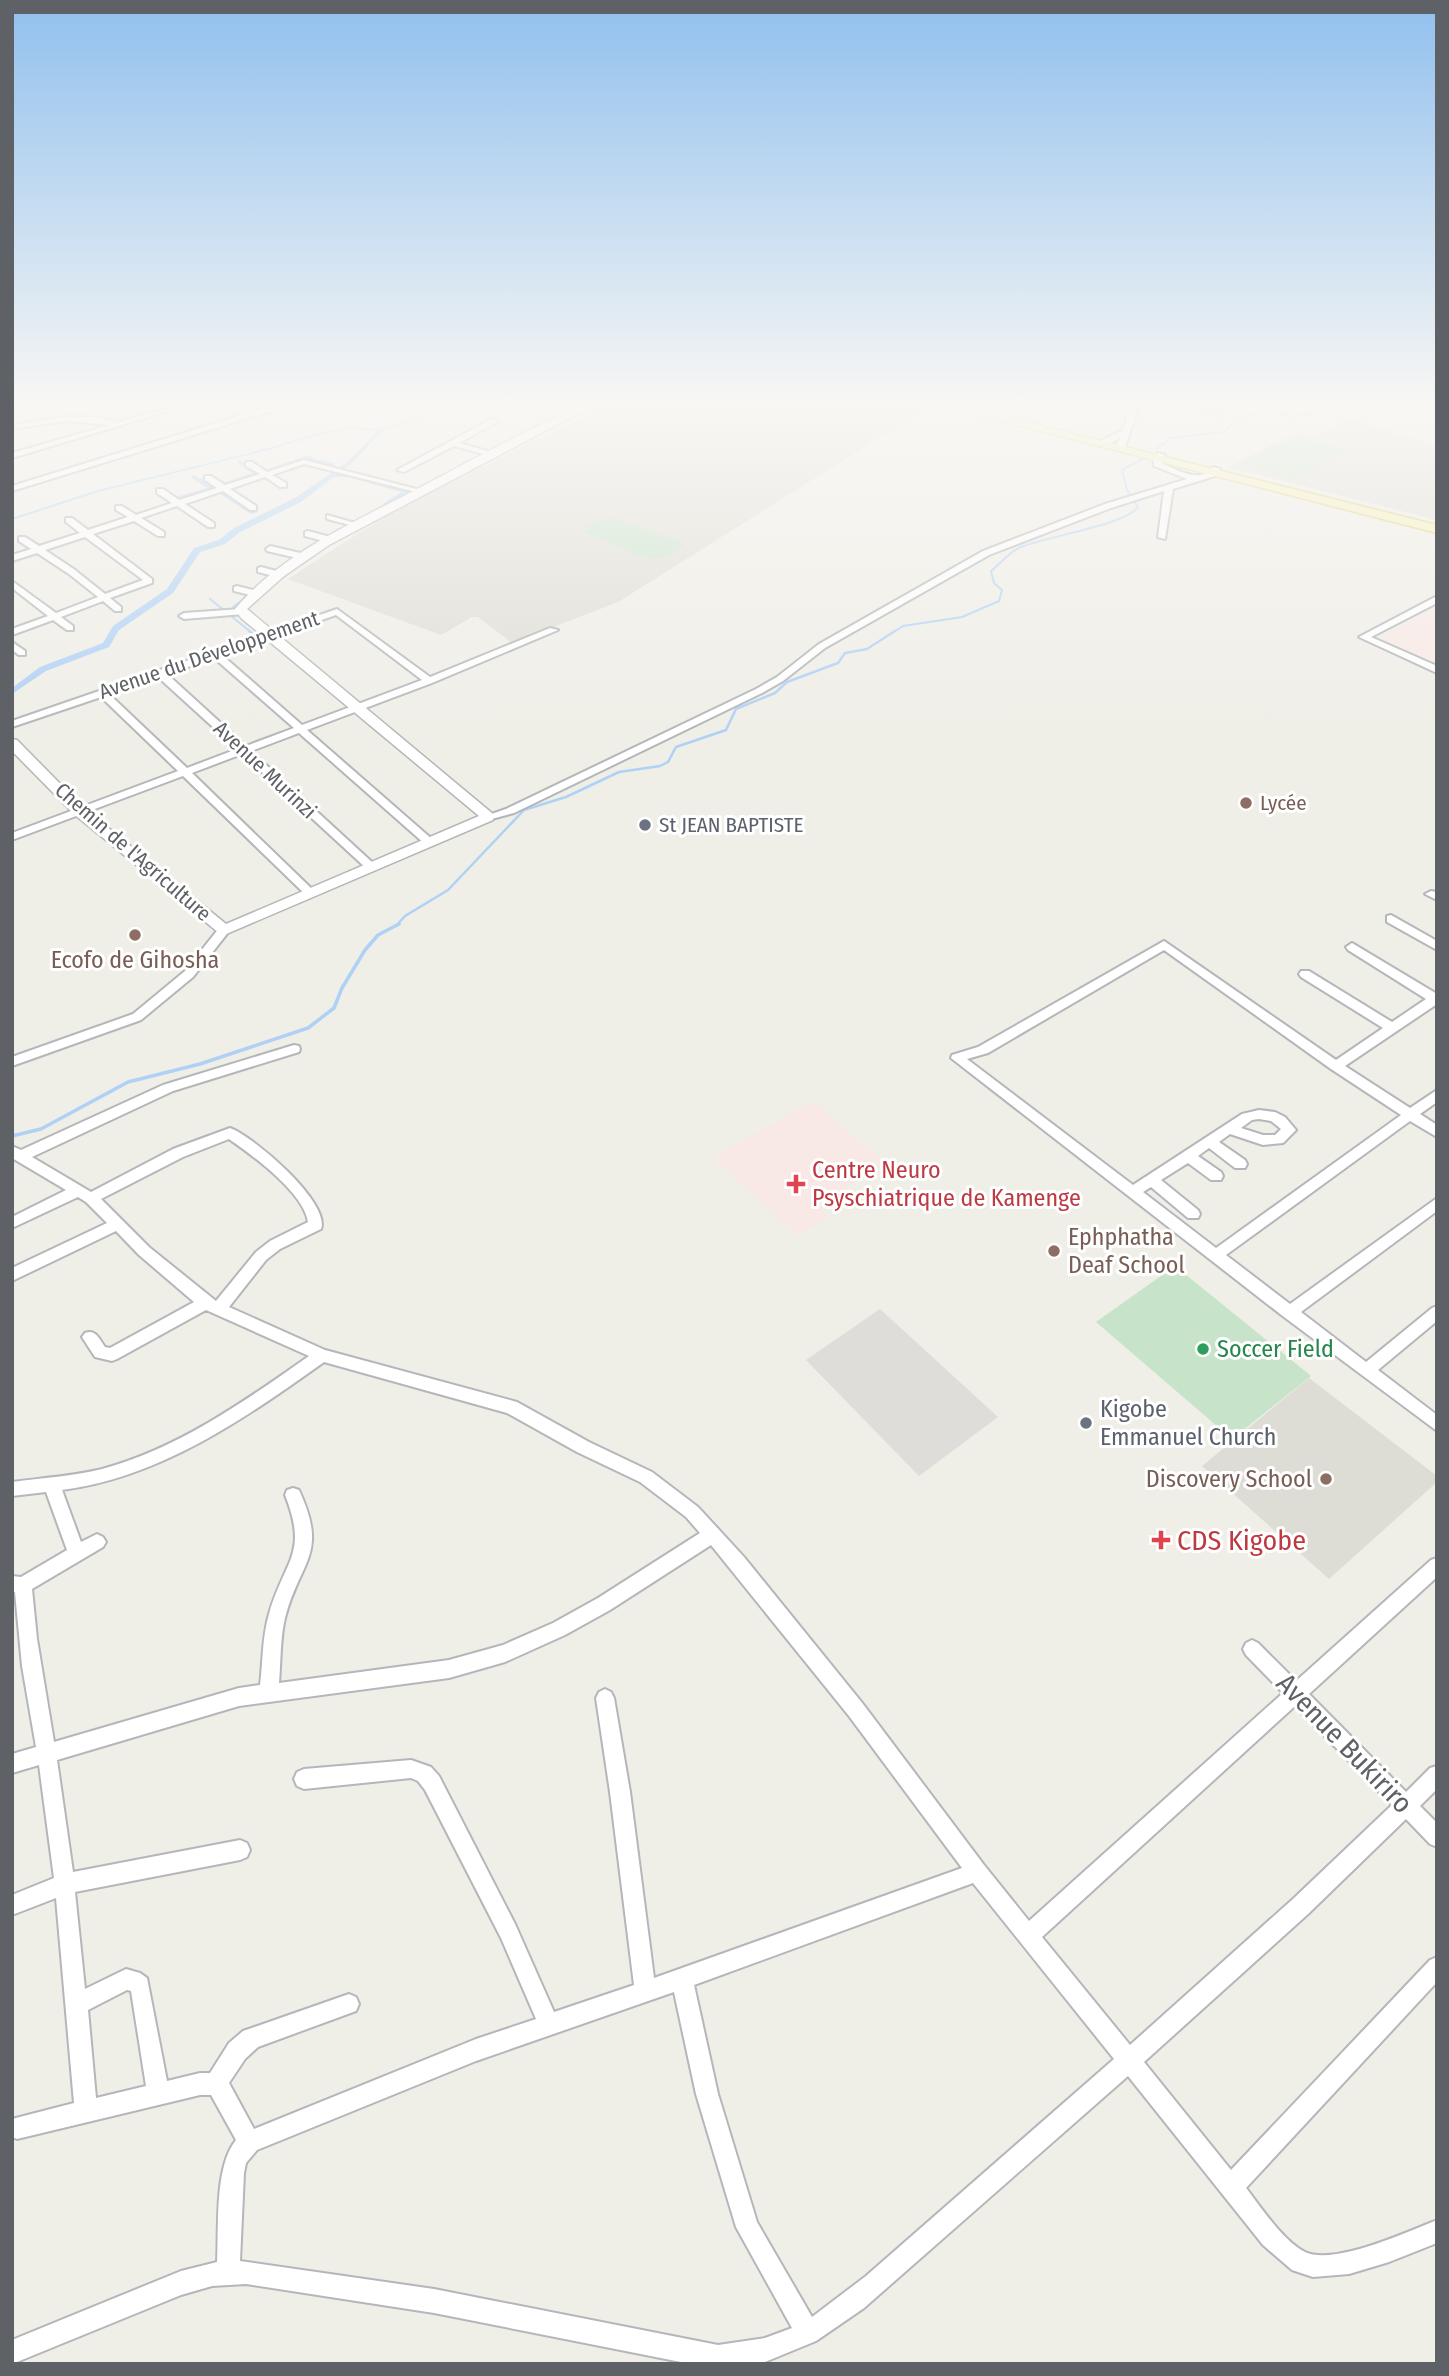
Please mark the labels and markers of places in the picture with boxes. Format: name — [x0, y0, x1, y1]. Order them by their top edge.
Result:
place label: Lycée — [1260, 790, 1307, 816]
marker: Lycée — [1238, 795, 1254, 811]
place label: St JEAN BAPTISTE — [659, 812, 803, 838]
marker: St JEAN BAPTISTE — [637, 817, 653, 833]
marker: Ecofo de Gihosha — [127, 927, 143, 943]
place label: Ecofo de Gihosha — [51, 946, 219, 974]
place label: Centre Neuro Psyschiatrique de Kamenge — [812, 1156, 1081, 1212]
marker: Centre Neuro Psyschiatrique de Kamenge — [786, 1174, 806, 1194]
place label: Ephphatha Deaf School — [1068, 1223, 1185, 1279]
marker: Ephphatha Deaf School — [1046, 1243, 1062, 1259]
place label: Soccer Field — [1217, 1335, 1334, 1363]
marker: Soccer Field — [1195, 1341, 1211, 1357]
place label: Kigobe Emmanuel Church — [1100, 1395, 1277, 1451]
marker: Kigobe Emmanuel Church — [1078, 1415, 1094, 1431]
place label: Discovery School — [1146, 1465, 1312, 1493]
marker: Discovery School — [1318, 1471, 1334, 1487]
place label: CDS Kigobe — [1177, 1524, 1306, 1557]
marker: CDS Kigobe — [1151, 1530, 1171, 1550]

